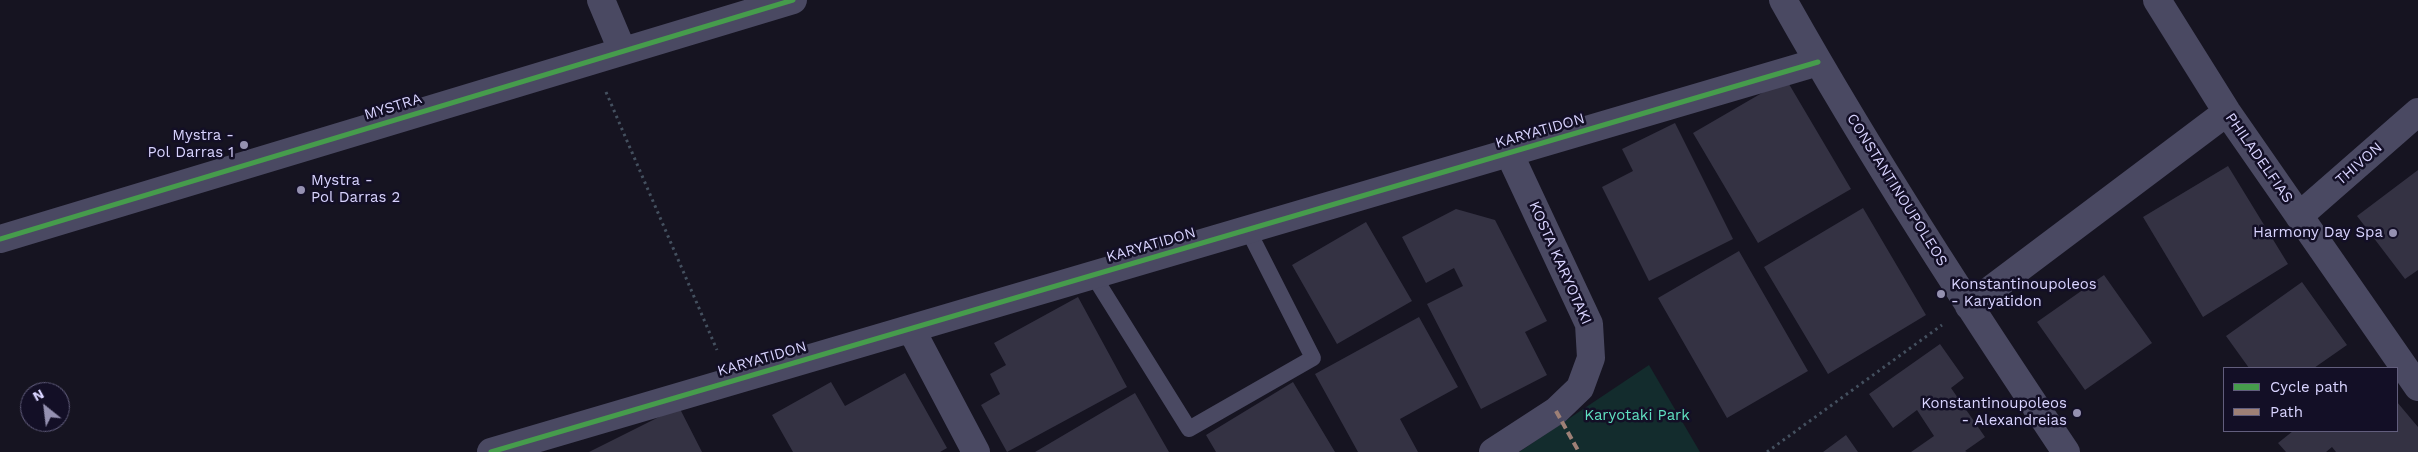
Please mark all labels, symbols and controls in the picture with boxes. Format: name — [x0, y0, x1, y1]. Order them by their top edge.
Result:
street label: MYSTRA — [362, 90, 424, 124]
street label: KARYATIDON — [1493, 110, 1587, 152]
street label: PHILADELFIAS — [2221, 110, 2297, 206]
street label: CONSTANTINOUPOLEOS — [1843, 111, 1951, 269]
place label: Mystra - Pol Darras 1 — [148, 127, 234, 162]
marker: Mystra - Pol Darras 1 — [238, 139, 250, 151]
street label: THIVON — [2332, 139, 2386, 189]
place label: Mystra - Pol Darras 2 — [311, 172, 400, 207]
marker: Mystra - Pol Darras 2 — [295, 184, 307, 196]
street label: KOSTA KARYOTAKI — [1525, 199, 1595, 327]
street label: KARYATIDON — [1104, 224, 1198, 266]
place label: Harmony Day Spa — [2253, 224, 2383, 242]
marker: Harmony Day Spa — [2387, 227, 2399, 239]
place label: Konstantinoupoleos - Karyatidon — [1951, 276, 2097, 311]
marker: Konstantinoupoleos - Karyatidon — [1935, 288, 1947, 300]
street label: KARYATIDON — [715, 338, 809, 380]
legend — [2223, 367, 2398, 432]
text: Cycle path — [2270, 378, 2348, 396]
north arrow — [20, 382, 70, 432]
text: N — [30, 385, 47, 404]
place label: Konstantinoupoleos - Alexandreias — [1921, 395, 2067, 430]
text: Path — [2270, 403, 2303, 421]
park label: Karyotaki Park — [1584, 407, 1690, 425]
marker: Konstantinoupoleos - Alexandreias — [2071, 407, 2083, 419]

